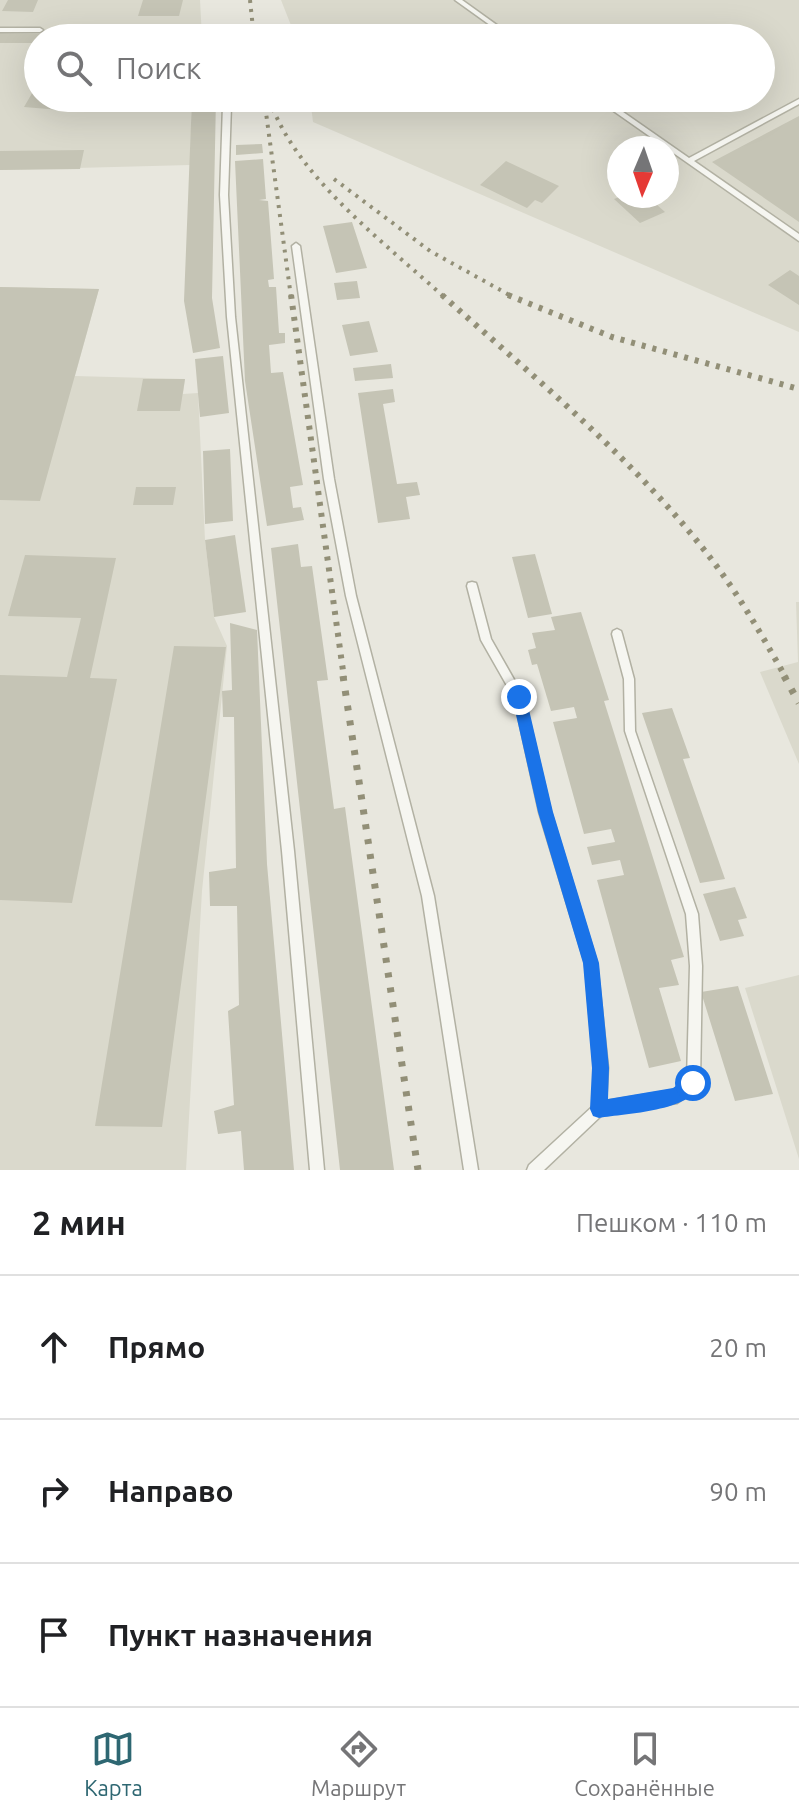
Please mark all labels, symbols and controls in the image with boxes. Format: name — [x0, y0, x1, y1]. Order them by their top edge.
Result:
search box — [24, 24, 775, 112]
icon: search — [52, 46, 96, 90]
text: Поиск — [116, 51, 201, 85]
north arrow — [607, 136, 679, 208]
route end — [501, 679, 537, 715]
route start — [675, 1065, 711, 1101]
text: 2 мин — [32, 1203, 126, 1241]
text: Пешком · 110 m — [576, 1208, 767, 1237]
icon: ahead — [32, 1325, 76, 1369]
text: Прямо — [108, 1330, 205, 1364]
text: 20 m — [709, 1333, 767, 1362]
icon: right — [32, 1469, 76, 1513]
text: Направо — [108, 1474, 234, 1508]
text: 90 m — [709, 1477, 767, 1506]
icon: arrive — [32, 1613, 76, 1657]
text: Пункт назначения — [108, 1618, 373, 1652]
tab: Карта — [84, 1727, 143, 1800]
tab: Маршрут — [311, 1727, 406, 1800]
tab: Сохранённые — [574, 1727, 715, 1800]

